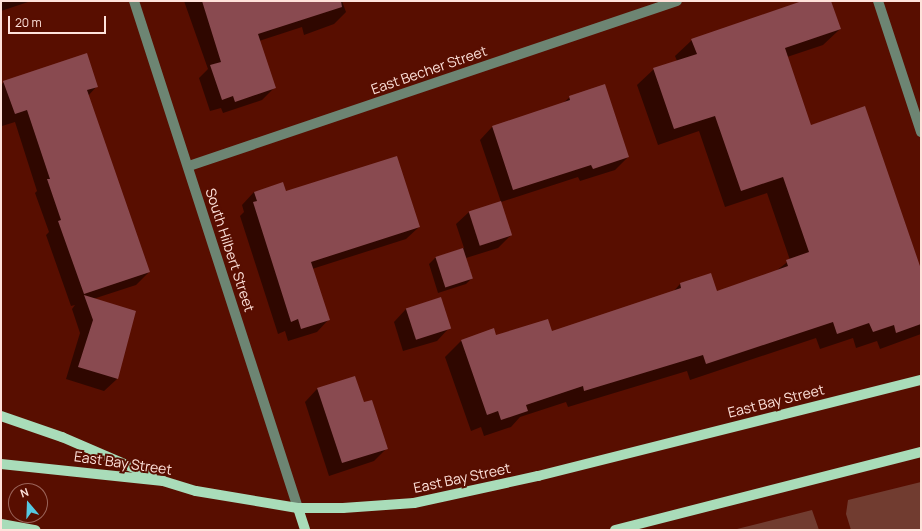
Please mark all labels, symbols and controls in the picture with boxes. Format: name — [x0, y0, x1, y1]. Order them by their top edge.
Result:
scale bar — [10, 8, 108, 34]
text: 20 m — [15, 14, 42, 31]
street label: East Becher Street — [369, 42, 489, 98]
street label: South Hilbert Street — [202, 186, 258, 314]
street label: East Bay Street — [726, 381, 826, 421]
street label: East Bay Street — [73, 448, 173, 478]
street label: East Bay Street — [412, 460, 512, 496]
north arrow — [8, 483, 48, 523]
text: N — [18, 484, 30, 501]

